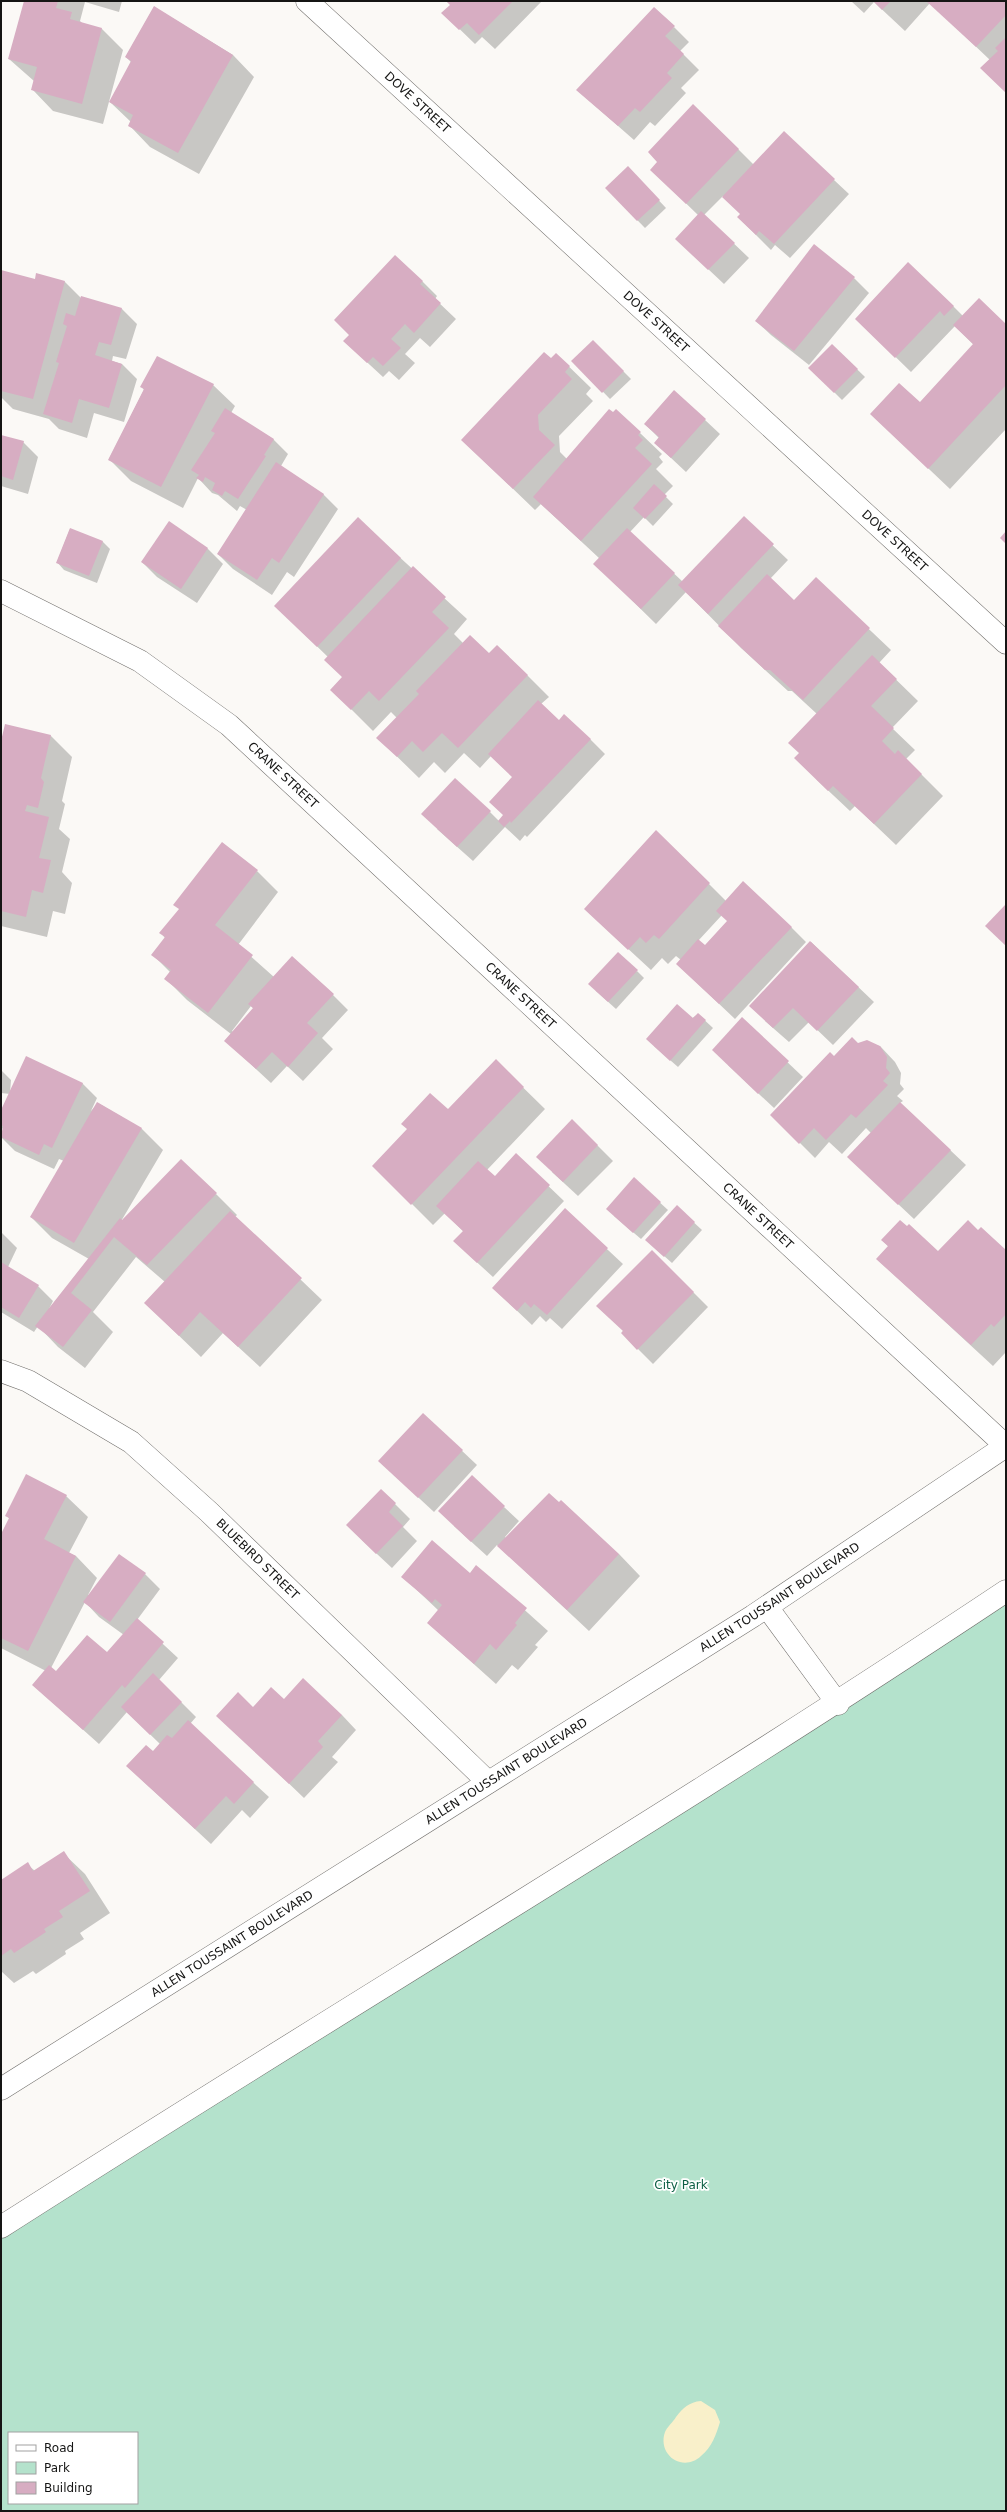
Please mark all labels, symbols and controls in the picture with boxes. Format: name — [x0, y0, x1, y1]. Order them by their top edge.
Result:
street label: DOVE STREET — [382, 69, 454, 136]
street label: DOVE STREET — [620, 288, 692, 356]
street label: DOVE STREET — [859, 507, 931, 575]
street label: CRANE STREET — [245, 739, 322, 812]
street label: CRANE STREET — [483, 960, 559, 1032]
street label: CRANE STREET — [720, 1180, 797, 1252]
street label: BLUEBIRD STREET — [213, 1516, 302, 1603]
street label: ALLEN TOUSSAINT BOULEVARD — [697, 1539, 862, 1655]
street label: ALLEN TOUSSAINT BOULEVARD — [423, 1715, 590, 1827]
street label: ALLEN TOUSSAINT BOULEVARD — [148, 1887, 316, 2000]
park label: City Park — [654, 2178, 708, 2192]
legend — [8, 2432, 138, 2504]
text: Road — [44, 2441, 74, 2455]
text: Park — [44, 2461, 70, 2475]
text: Building — [44, 2481, 93, 2495]

